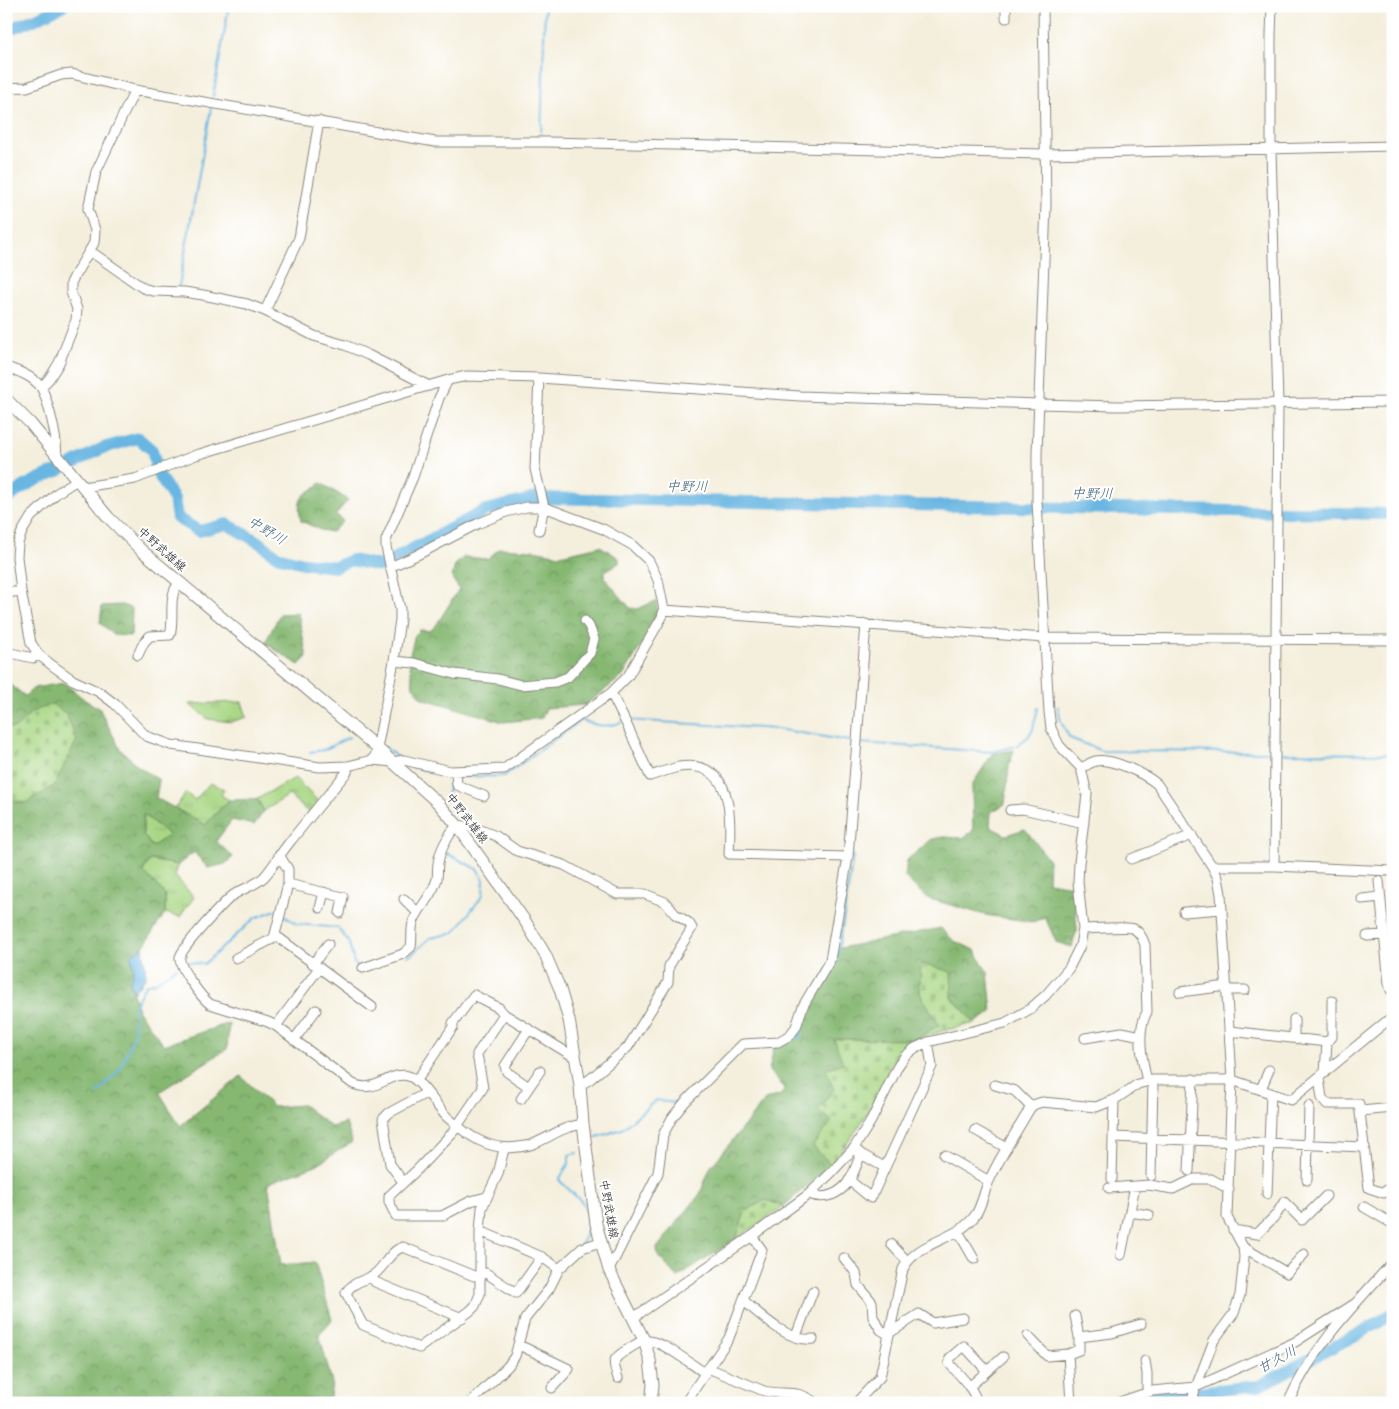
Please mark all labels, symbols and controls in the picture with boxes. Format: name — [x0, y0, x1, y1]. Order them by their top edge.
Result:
water label: 中野川 — [666, 476, 708, 495]
water label: 中野川 — [1071, 483, 1113, 502]
water label: 中野川 — [244, 511, 290, 549]
street label: 中野武雄線 — [135, 522, 190, 574]
street label: 中野武雄線 — [443, 789, 493, 846]
street label: 中野武雄線 — [597, 1178, 623, 1240]
water label: 甘久川 — [1254, 1340, 1300, 1377]

